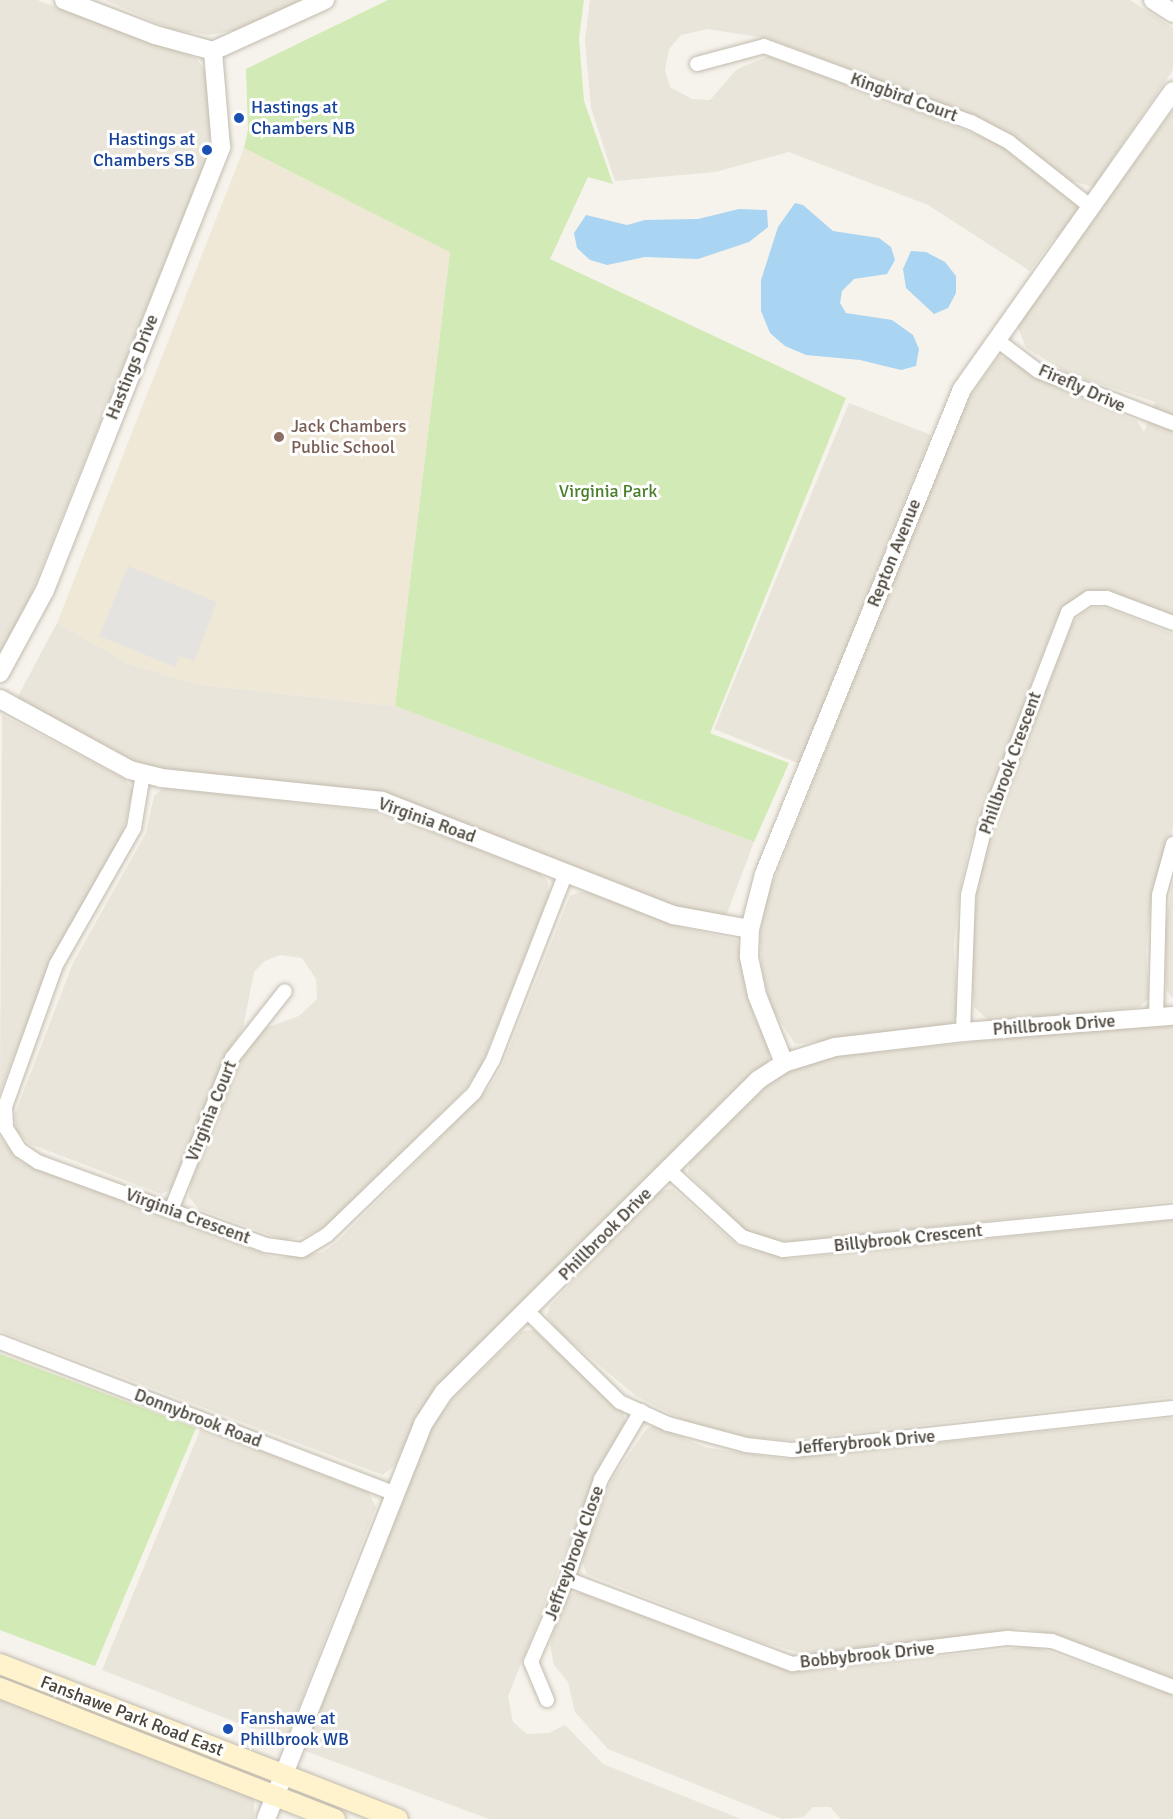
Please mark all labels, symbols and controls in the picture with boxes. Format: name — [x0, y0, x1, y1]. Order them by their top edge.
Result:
street label: Kingbird Court — [847, 68, 961, 126]
place label: Hastings at Chambers NB — [251, 97, 355, 140]
marker: Hastings at Chambers NB — [232, 111, 246, 125]
place label: Hastings at Chambers SB — [93, 129, 195, 172]
marker: Hastings at Chambers SB — [200, 143, 214, 157]
street label: Hastings Drive — [101, 311, 163, 423]
street label: Firefly Drive — [1035, 359, 1129, 417]
place label: Jack Chambers Public School — [291, 416, 406, 458]
marker: Jack Chambers Public School — [272, 430, 286, 444]
park label: Virginia Park — [559, 480, 657, 502]
street label: Repton Avenue — [863, 496, 925, 610]
street label: Phillbrook Crescent — [974, 689, 1046, 837]
street label: Virginia Road — [375, 792, 479, 848]
street label: Phillbrook Drive — [992, 1010, 1116, 1040]
street label: Virginia Court — [181, 1057, 241, 1165]
street label: Virginia Crescent — [123, 1183, 253, 1249]
street label: Phillbrook Drive — [554, 1183, 656, 1285]
street label: Billybrook Crescent — [833, 1219, 983, 1257]
street label: Donnybrook Road — [131, 1384, 265, 1452]
street label: Jefferybrook Drive — [794, 1425, 936, 1459]
street label: Jeffreybrook Close — [540, 1483, 608, 1623]
street label: Bobbybrook Drive — [799, 1637, 935, 1673]
street label: Fanshawe Park Road East — [37, 1671, 227, 1761]
place label: Fanshawe at Phillbrook WB — [240, 1708, 349, 1750]
marker: Fanshawe at Phillbrook WB — [221, 1722, 235, 1736]

